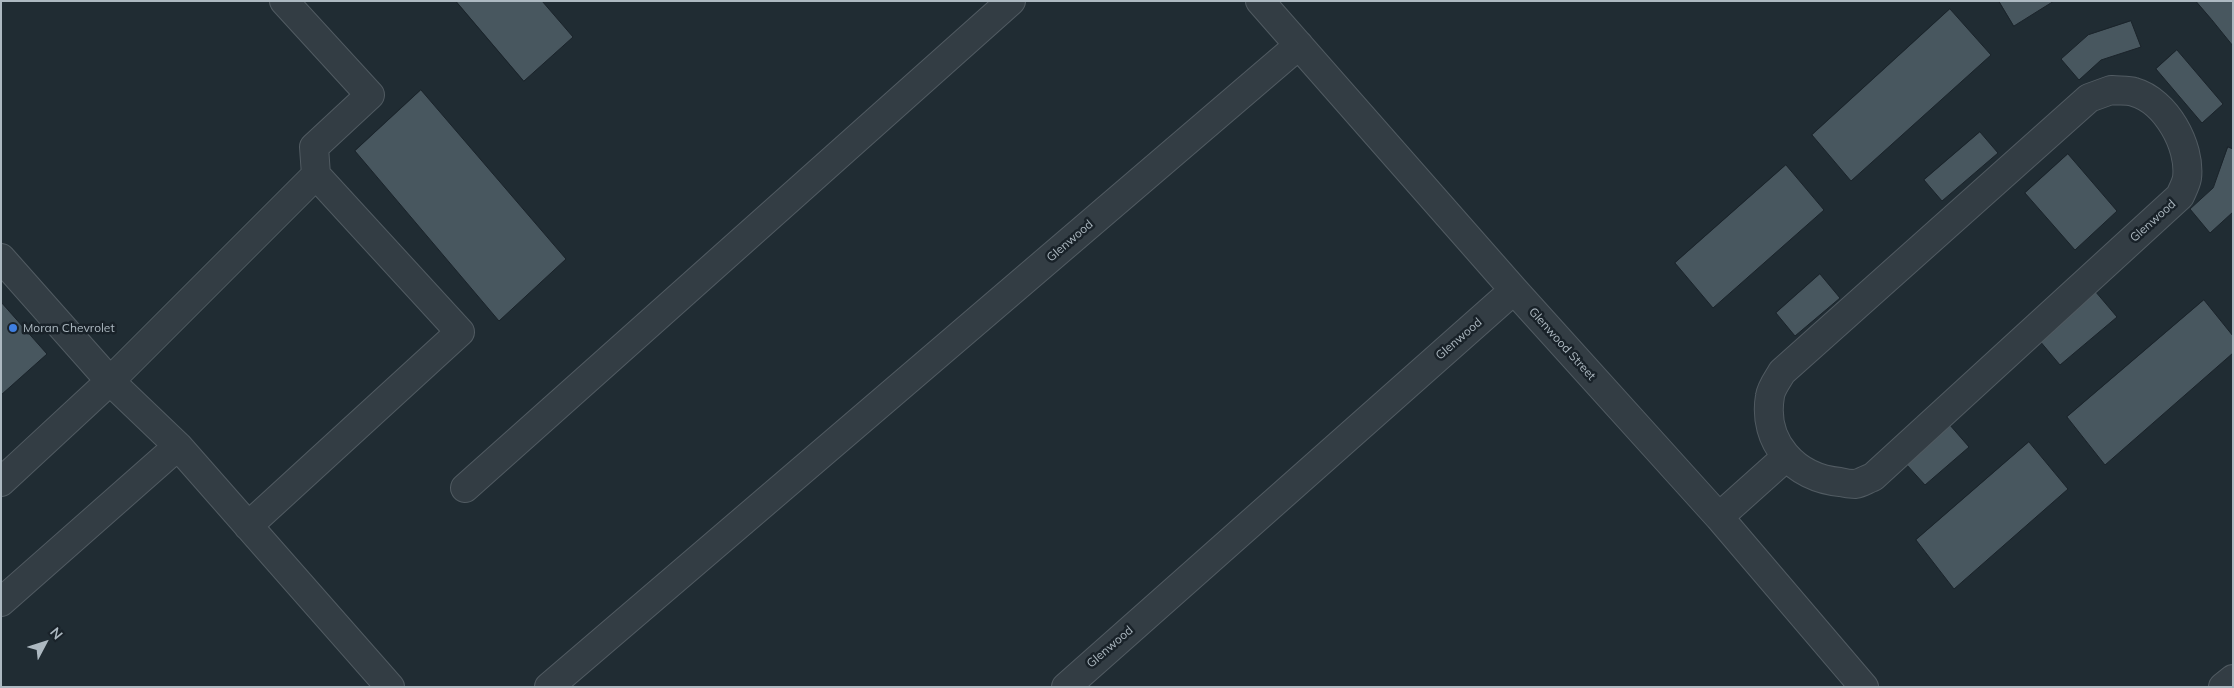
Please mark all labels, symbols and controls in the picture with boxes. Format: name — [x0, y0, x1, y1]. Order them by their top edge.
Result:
street label: Glenwood — [2127, 197, 2179, 245]
street label: Glenwood — [1044, 217, 1096, 265]
street label: Glenwood Street — [1526, 305, 1598, 383]
street label: Glenwood — [1433, 315, 1485, 363]
place label: Moran Chevrolet — [23, 321, 115, 335]
marker: Moran Chevrolet — [7, 322, 19, 334]
north arrow — [20, 618, 70, 668]
street label: Glenwood — [1084, 623, 1136, 671]
text: N — [46, 624, 67, 643]

